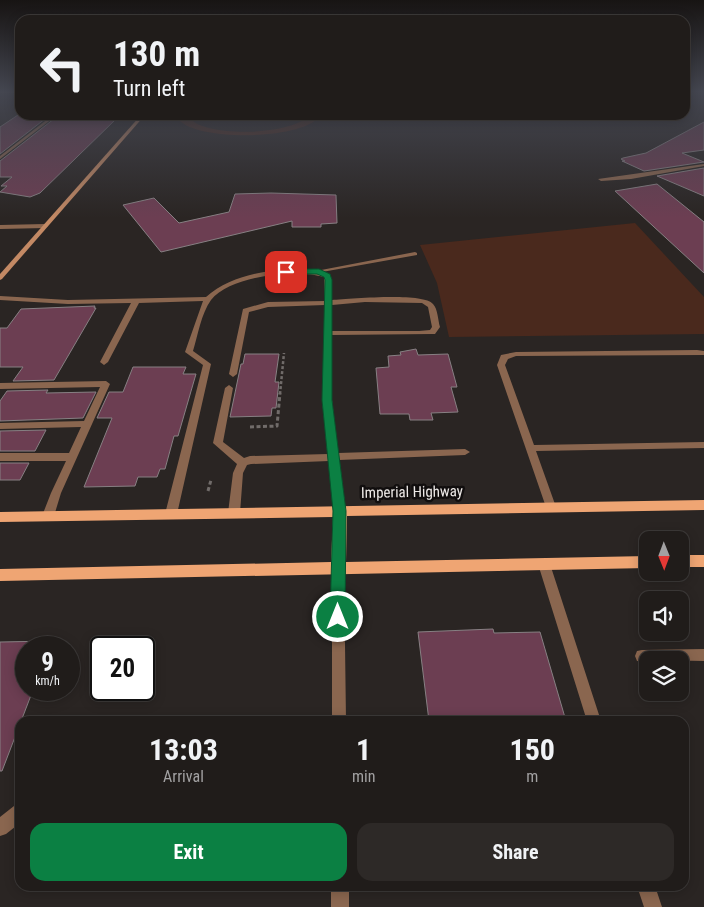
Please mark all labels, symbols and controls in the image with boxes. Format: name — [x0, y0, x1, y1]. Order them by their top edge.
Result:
text: 130 m — [113, 34, 200, 75]
icon: left — [30, 35, 95, 100]
text: Turn left — [113, 76, 185, 101]
pin — [265, 251, 307, 293]
icon: arrive — [272, 258, 300, 286]
street label: Imperial Highway — [361, 482, 463, 502]
north arrow — [639, 531, 689, 581]
map controls — [639, 531, 689, 701]
position arrow — [311, 590, 363, 642]
button: sound — [639, 591, 689, 641]
speed limit sign: 20 — [90, 636, 155, 701]
text: 9 — [41, 648, 54, 677]
button: layers — [639, 651, 689, 701]
text: km/h — [35, 674, 60, 688]
text: 13:03 — [149, 732, 218, 767]
text: 1 — [356, 732, 371, 767]
text: 150 — [509, 732, 555, 767]
text: Arrival — [163, 767, 204, 786]
text: min — [352, 767, 375, 786]
text: m — [526, 767, 538, 786]
button: Exit — [30, 823, 347, 881]
button: Share — [357, 823, 674, 881]

